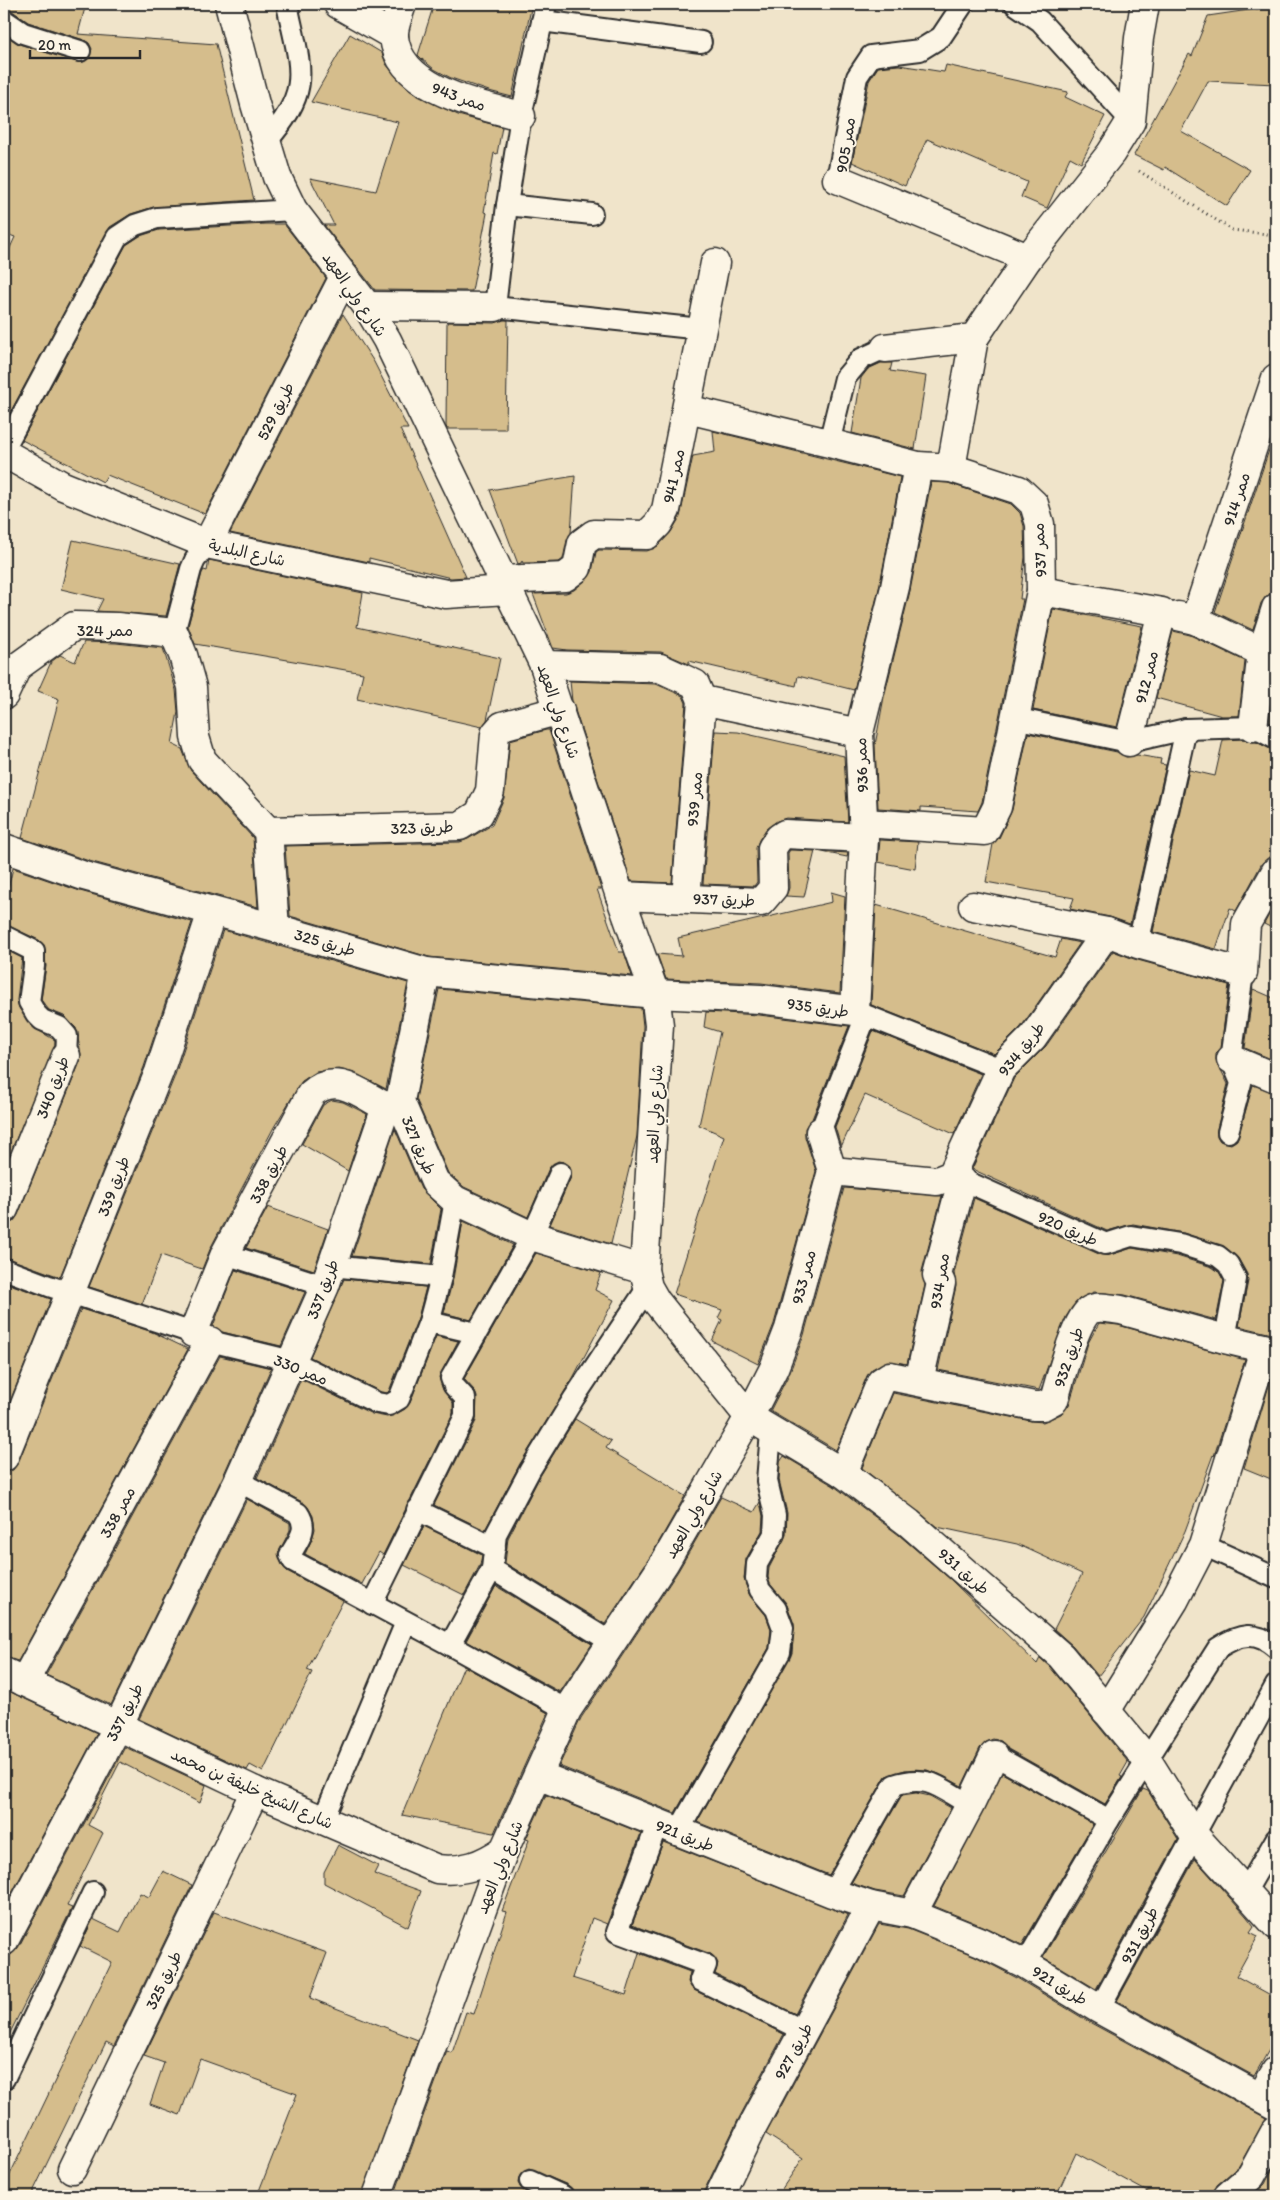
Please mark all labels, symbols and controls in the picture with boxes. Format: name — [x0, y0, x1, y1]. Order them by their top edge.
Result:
scale bar — [30, 28, 140, 60]
text: 20 m — [38, 36, 72, 54]
street label: ممر 943 — [429, 78, 489, 115]
street label: ممر 905 — [832, 116, 859, 174]
street label: شارع ولي العهد — [314, 248, 391, 343]
street label: طريق 529 — [253, 379, 298, 443]
street label: ممر 941 — [658, 447, 688, 505]
street label: ممر 914 — [1219, 470, 1254, 528]
street label: ممر 937 — [1029, 522, 1050, 578]
street label: شارع البلدية — [206, 535, 287, 572]
street label: ممر 324 — [77, 621, 133, 640]
street label: ممر 912 — [1131, 649, 1162, 705]
street label: شارع ولي العهد — [529, 661, 584, 763]
street label: ممر 936 — [851, 737, 872, 793]
street label: ممر 939 — [683, 771, 706, 827]
street label: طريق 323 — [390, 817, 454, 838]
street label: طريق 937 — [693, 889, 755, 910]
street label: طريق 325 — [292, 925, 358, 960]
street label: طريق 935 — [786, 994, 850, 1021]
street label: طريق 934 — [994, 1018, 1049, 1080]
street label: طريق 340 — [32, 1053, 73, 1121]
street label: شارع ولي العهد — [642, 1064, 672, 1164]
street label: طريق 327 — [398, 1113, 439, 1178]
street label: طريق 338 — [245, 1142, 292, 1207]
street label: طريق 339 — [93, 1153, 134, 1219]
street label: طريق 920 — [1035, 1207, 1101, 1250]
street label: ممر 933 — [787, 1248, 820, 1306]
street label: ممر 934 — [926, 1252, 953, 1310]
street label: طريق 337 — [302, 1257, 343, 1322]
street label: طريق 932 — [1049, 1324, 1088, 1390]
street label: ممر 330 — [271, 1350, 331, 1389]
street label: شارع ولي العهد — [660, 1467, 731, 1564]
street label: ممر 338 — [96, 1483, 139, 1541]
street label: طريق 931 — [934, 1544, 993, 1599]
street label: طريق 337 — [102, 1680, 147, 1744]
street label: شارع الشيخ خليفة بن محمد — [167, 1744, 336, 1835]
street label: طريق 921 — [653, 1816, 717, 1855]
street label: شارع ولي العهد — [472, 1818, 531, 1918]
street label: طريق 931 — [1117, 1904, 1162, 1967]
street label: طريق 325 — [141, 1948, 186, 2013]
street label: طريق 921 — [1029, 1961, 1091, 2009]
street label: طريق 927 — [770, 2020, 817, 2083]

